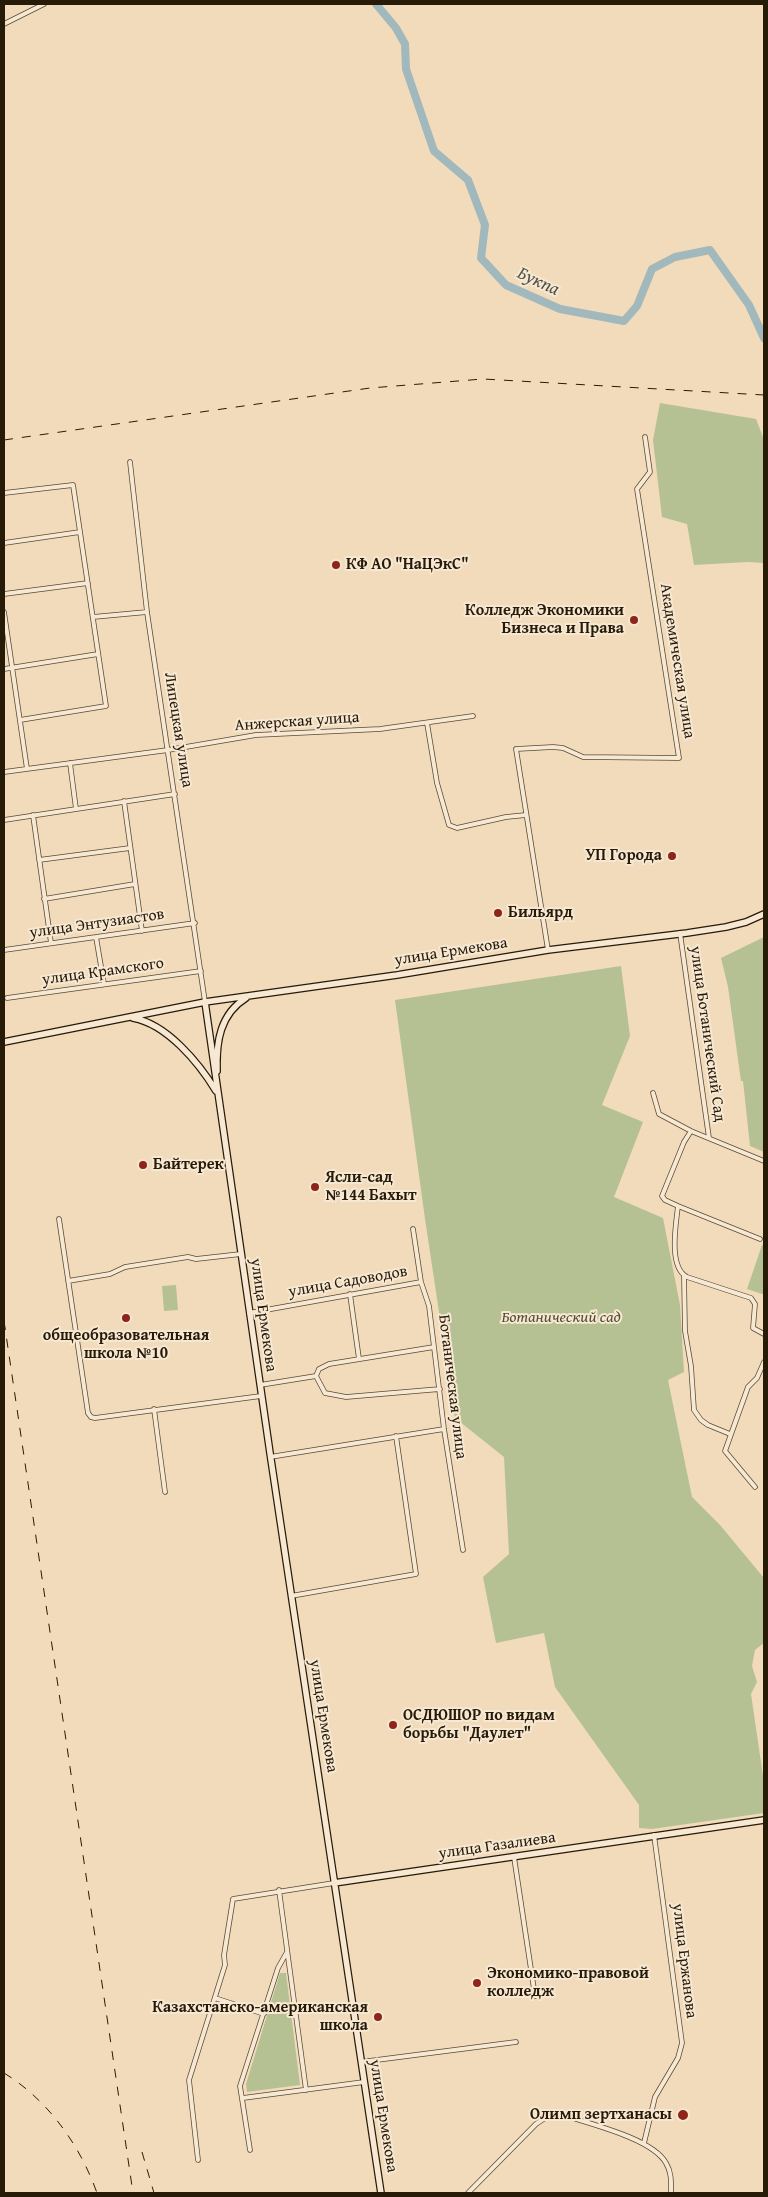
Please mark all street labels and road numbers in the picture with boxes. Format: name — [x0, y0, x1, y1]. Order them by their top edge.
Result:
street label: Академическая улица — [655, 582, 699, 740]
street label: Липецкая улица — [159, 671, 197, 789]
street label: Анжерская улица — [234, 708, 360, 736]
street label: улица Энтузиастов — [28, 905, 166, 943]
street label: улица Ермекова — [393, 934, 509, 970]
street label: улица Ботанический Сад — [685, 945, 729, 1123]
street label: улица Крамского — [41, 954, 165, 990]
street label: улица Ермекова — [246, 1257, 280, 1373]
street label: улица Садоводов — [287, 1262, 409, 1302]
street label: Ботаническая улица — [434, 1314, 470, 1460]
street label: улица Ермекова — [305, 1658, 341, 1774]
street label: улица Газалиева — [437, 1828, 557, 1864]
street label: улица Ержанова — [667, 1902, 701, 2020]
street label: улица Ермекова — [365, 2058, 401, 2174]

